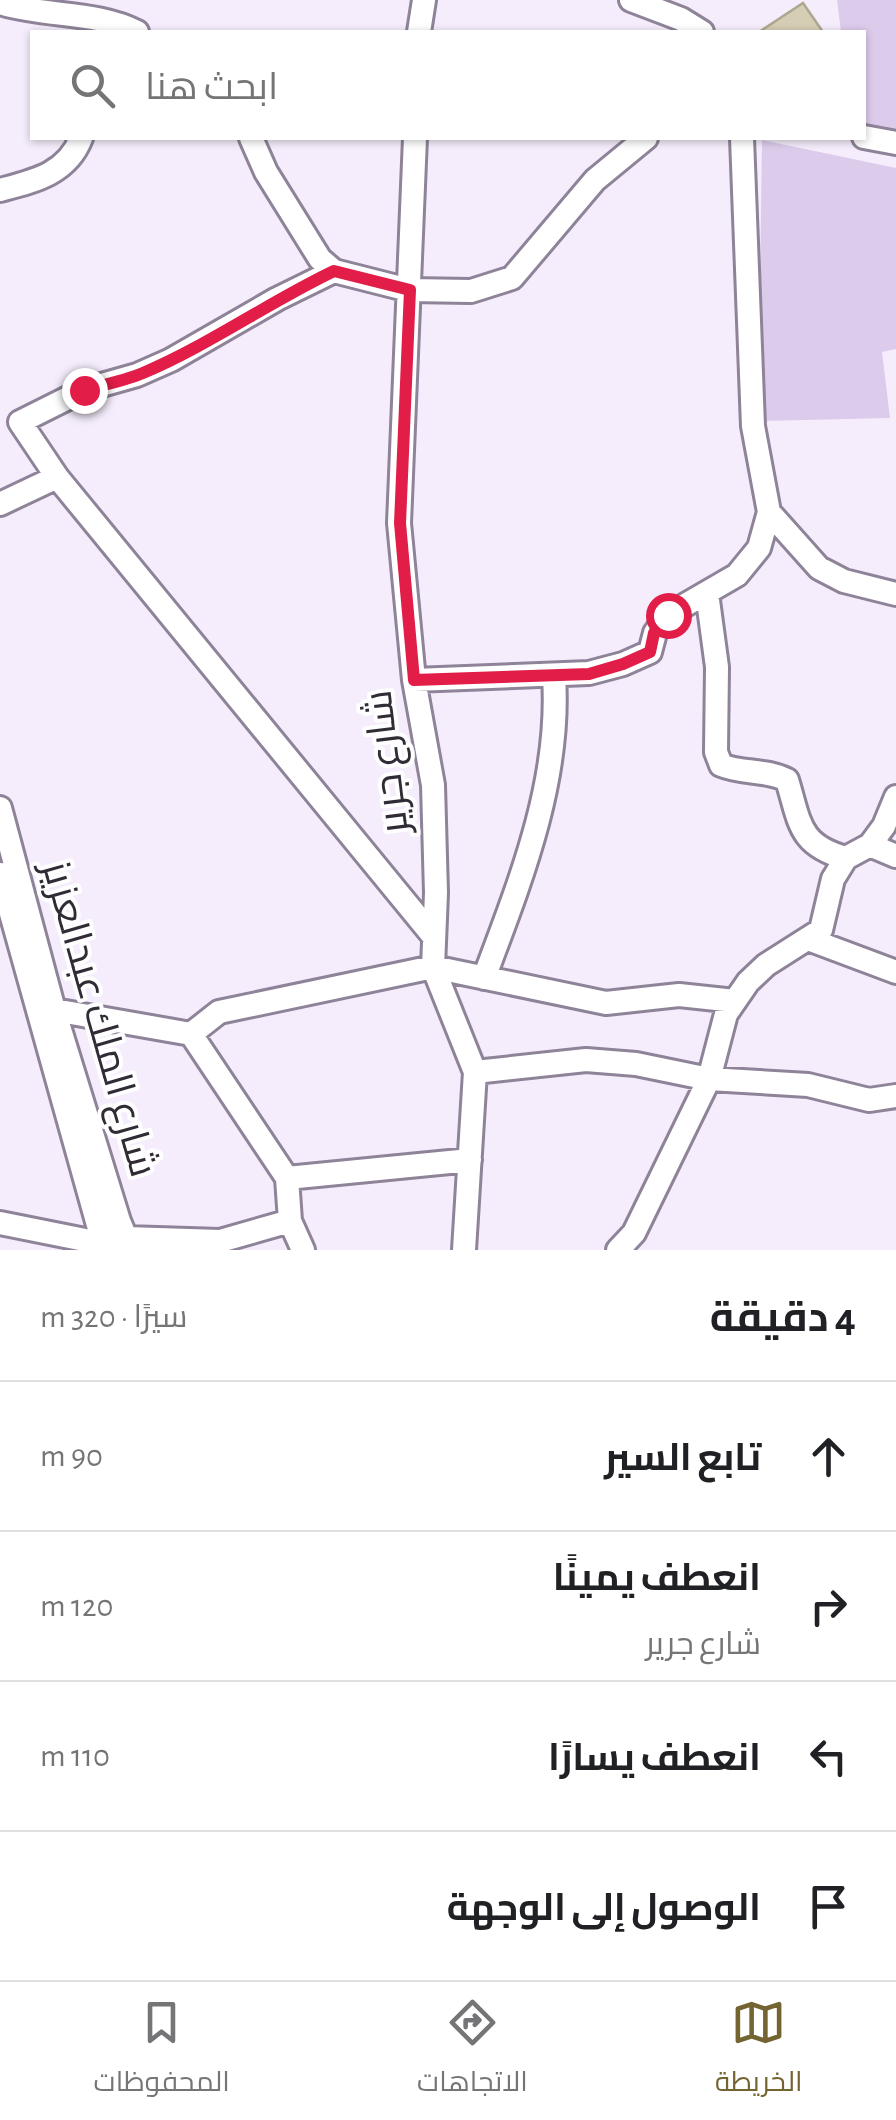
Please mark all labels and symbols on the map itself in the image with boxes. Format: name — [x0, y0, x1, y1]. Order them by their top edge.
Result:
route end — [62, 368, 108, 414]
route start — [646, 593, 692, 639]
street label: شارع جرير — [357, 687, 421, 838]
street label: شارع الملك عبدالعزيز — [29, 854, 164, 1183]

